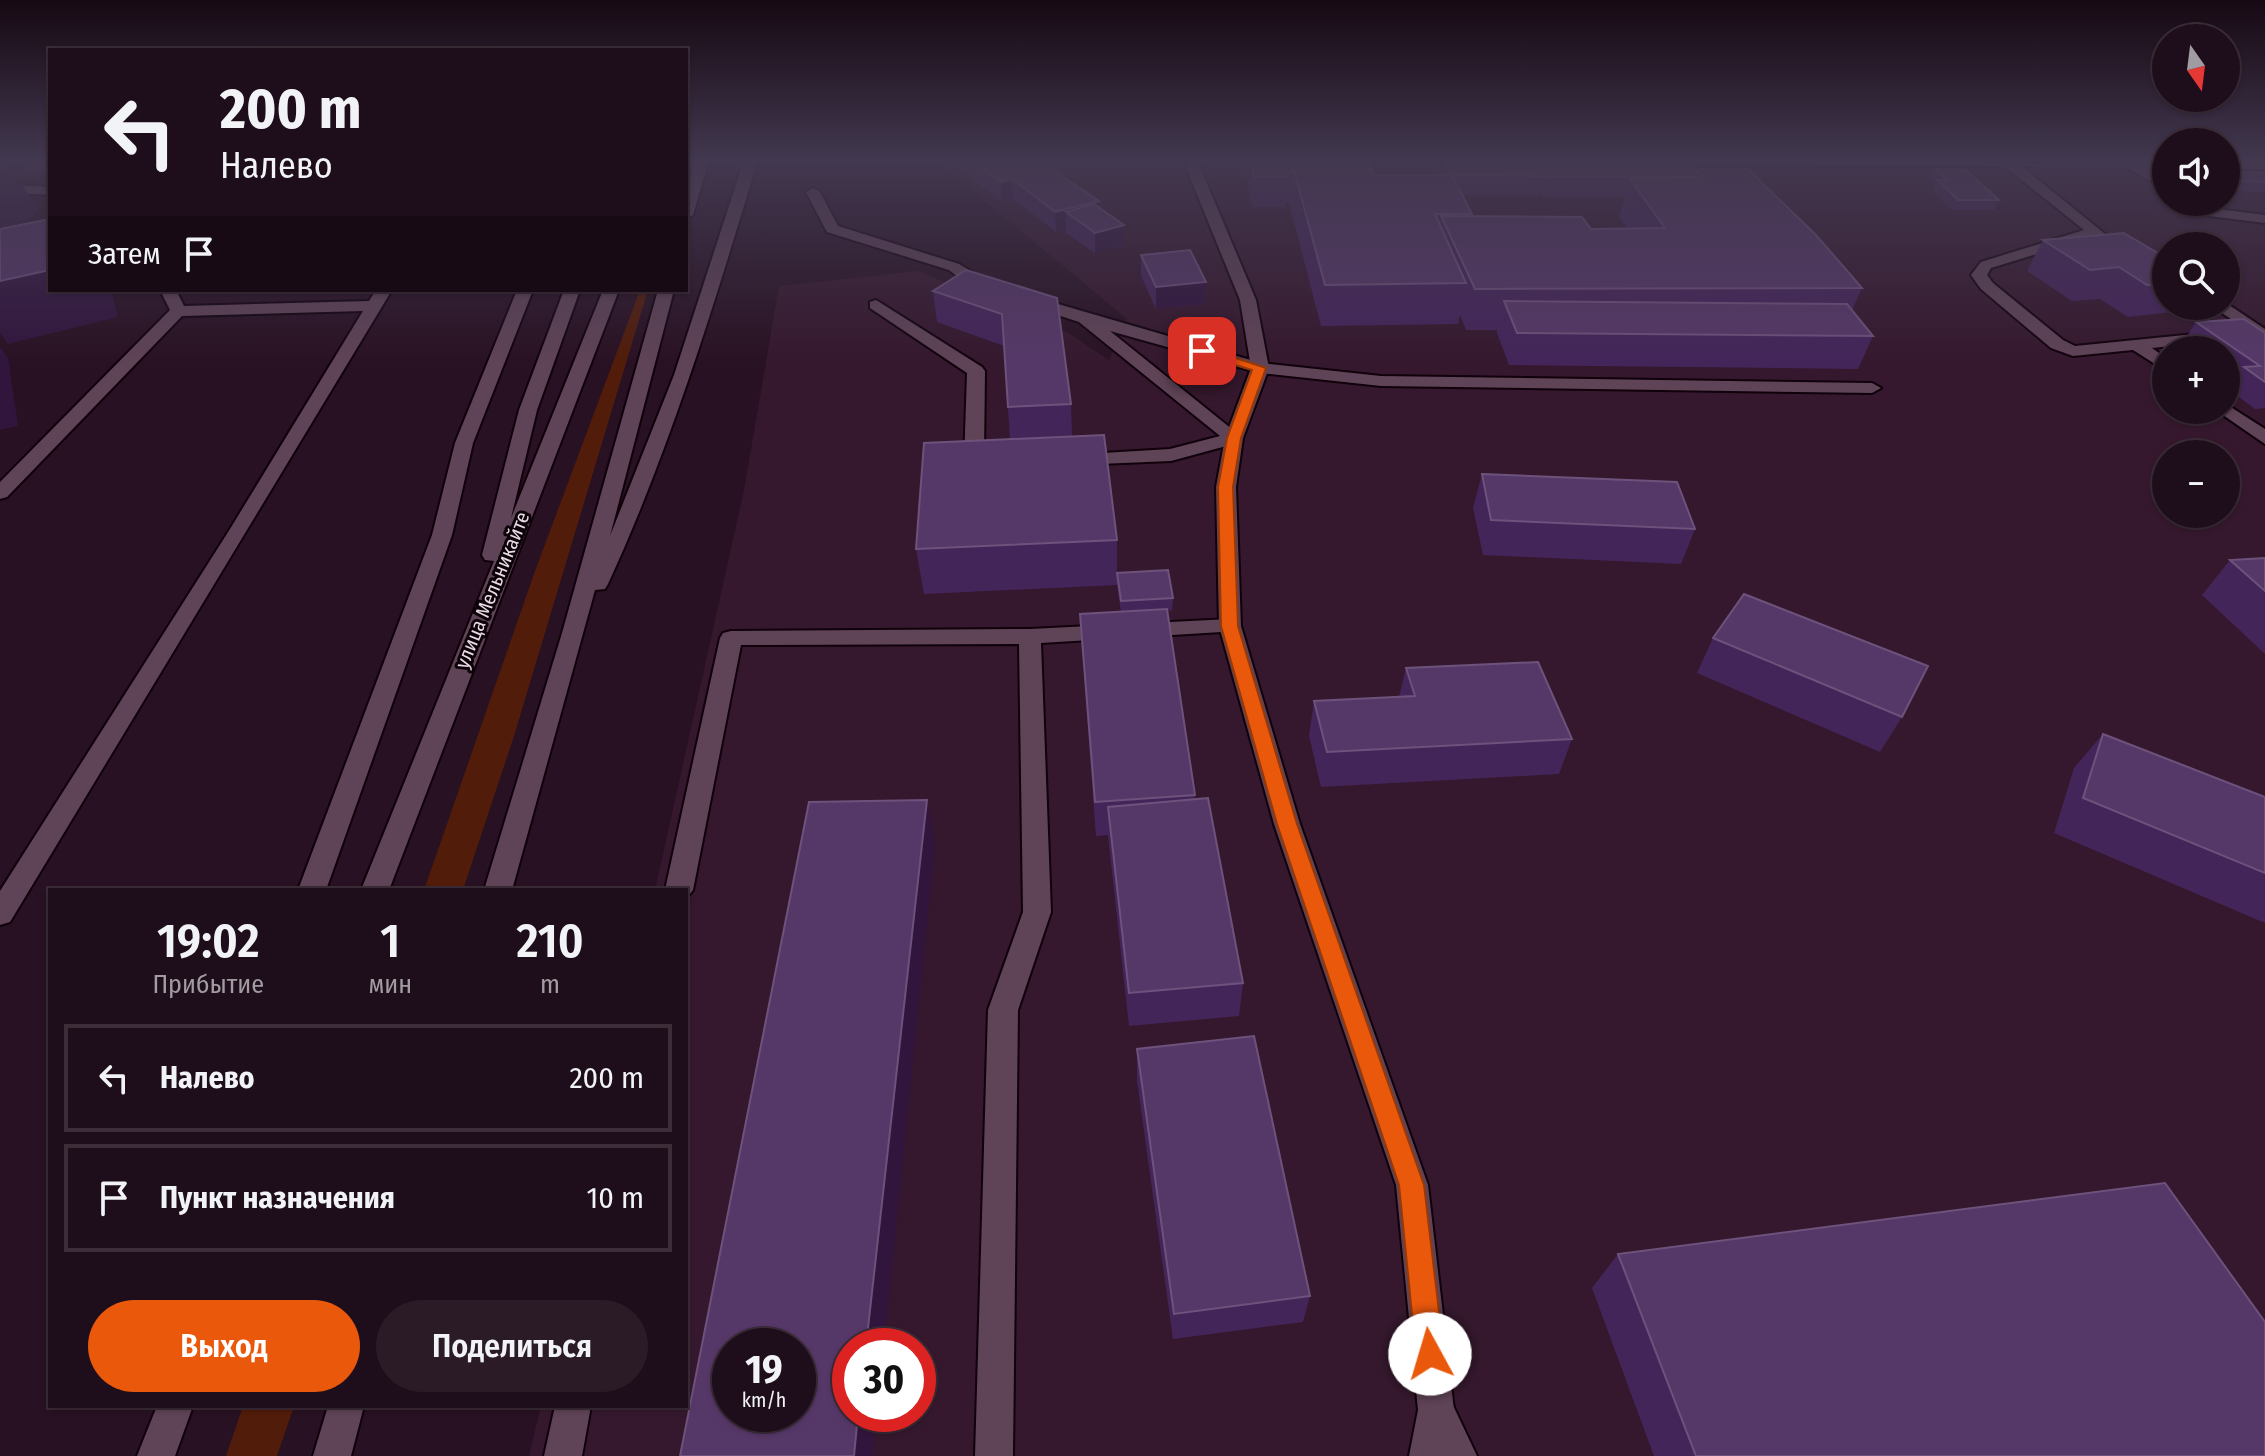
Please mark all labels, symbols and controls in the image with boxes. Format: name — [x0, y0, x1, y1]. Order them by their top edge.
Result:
north arrow — [2152, 24, 2240, 112]
map controls — [2152, 24, 2240, 528]
text: 200 m — [220, 76, 361, 143]
icon: left — [88, 80, 192, 184]
button: sound — [2152, 128, 2240, 216]
text: Налево — [220, 144, 333, 188]
icon: arrive — [177, 232, 221, 276]
button: search — [2152, 232, 2240, 320]
text: Затем — [88, 236, 161, 272]
pin — [1168, 317, 1236, 385]
icon: arrive — [1180, 329, 1224, 373]
button: + — [2152, 336, 2240, 424]
button: − — [2152, 440, 2240, 528]
street label: улица Мельникайте — [450, 508, 534, 672]
text: 19:02 — [157, 912, 260, 970]
text: 1 — [380, 912, 400, 970]
text: 210 — [517, 912, 584, 970]
text: Прибытие — [152, 969, 264, 1000]
text: мин — [369, 969, 412, 1000]
text: m — [540, 969, 560, 1000]
icon: left — [92, 1056, 136, 1100]
text: Налево — [160, 1060, 255, 1096]
text: 200 m — [569, 1060, 644, 1096]
icon: arrive — [92, 1176, 136, 1220]
text: Пункт назначения — [160, 1180, 395, 1216]
text: 10 m — [587, 1180, 644, 1216]
button: Выход — [88, 1300, 360, 1392]
button: Поделиться — [376, 1300, 648, 1392]
position arrow — [1388, 1312, 1472, 1396]
speed limit sign: 30 — [832, 1328, 936, 1432]
text: 19 — [745, 1346, 783, 1394]
text: km/h — [742, 1388, 786, 1412]

